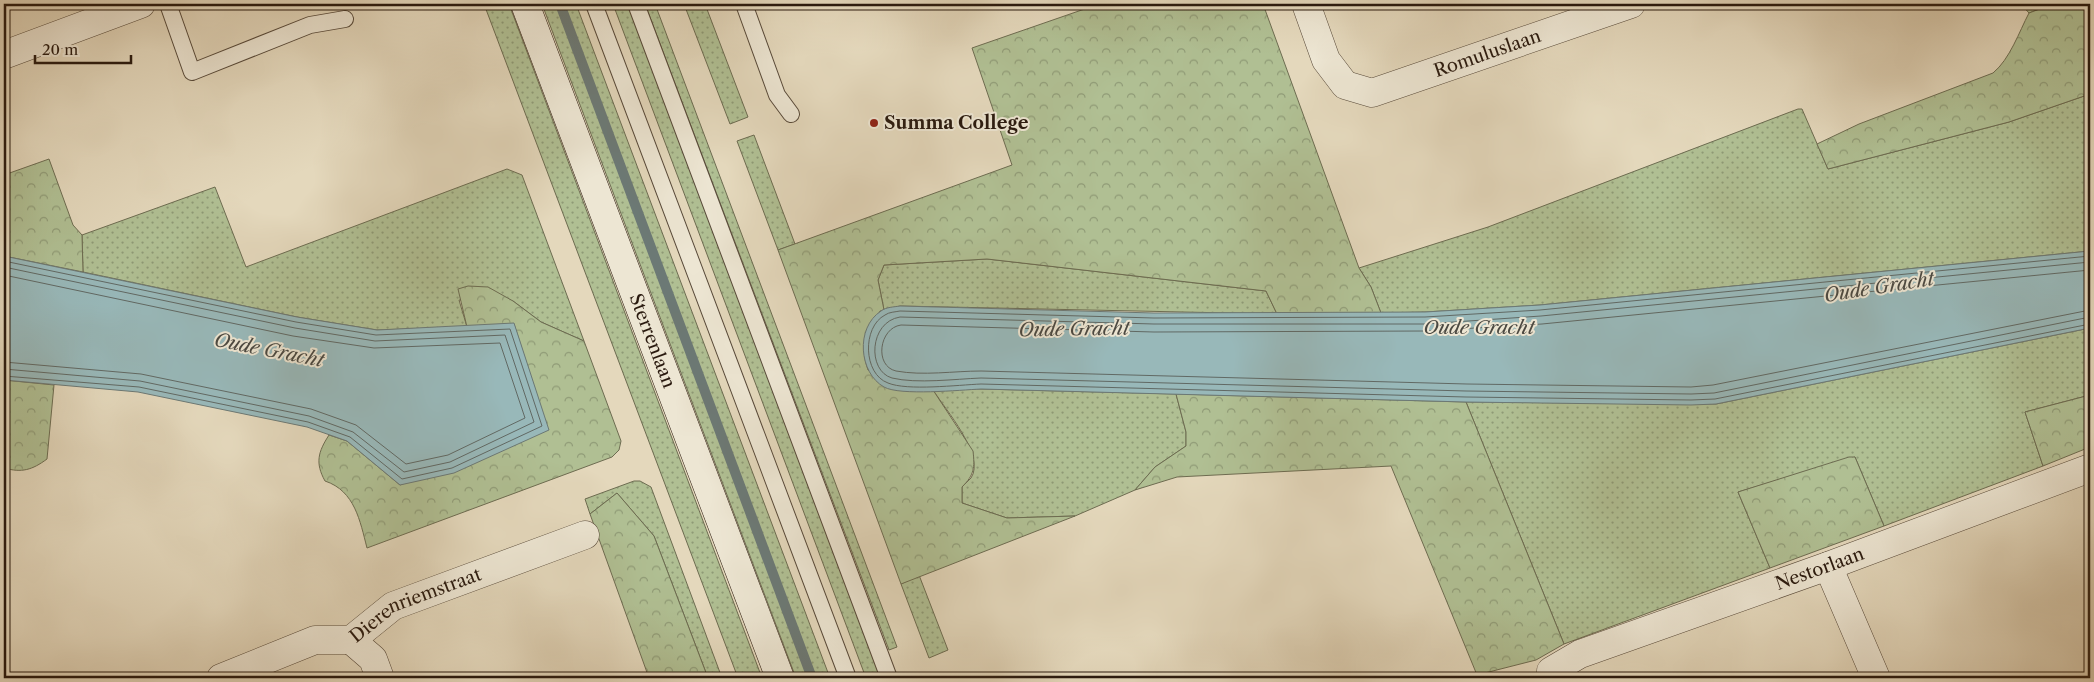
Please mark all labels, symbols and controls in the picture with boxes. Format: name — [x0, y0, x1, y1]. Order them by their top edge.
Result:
street label: Romuluslaan — [1431, 25, 1544, 82]
scale bar — [35, 32, 131, 64]
text: 20 m — [42, 40, 78, 59]
place label: Summa College — [884, 112, 1029, 134]
marker: Summa College — [868, 117, 880, 129]
water label: Oude Gracht — [1822, 267, 1937, 307]
street label: Sterrenlaan — [625, 290, 680, 391]
water label: Oude Gracht — [1423, 316, 1536, 339]
water label: Oude Gracht — [1018, 317, 1131, 341]
water label: Oude Gracht — [212, 328, 327, 372]
street label: Nestorlaan — [1772, 543, 1867, 595]
street label: Dierenriemstraat — [345, 563, 485, 647]

